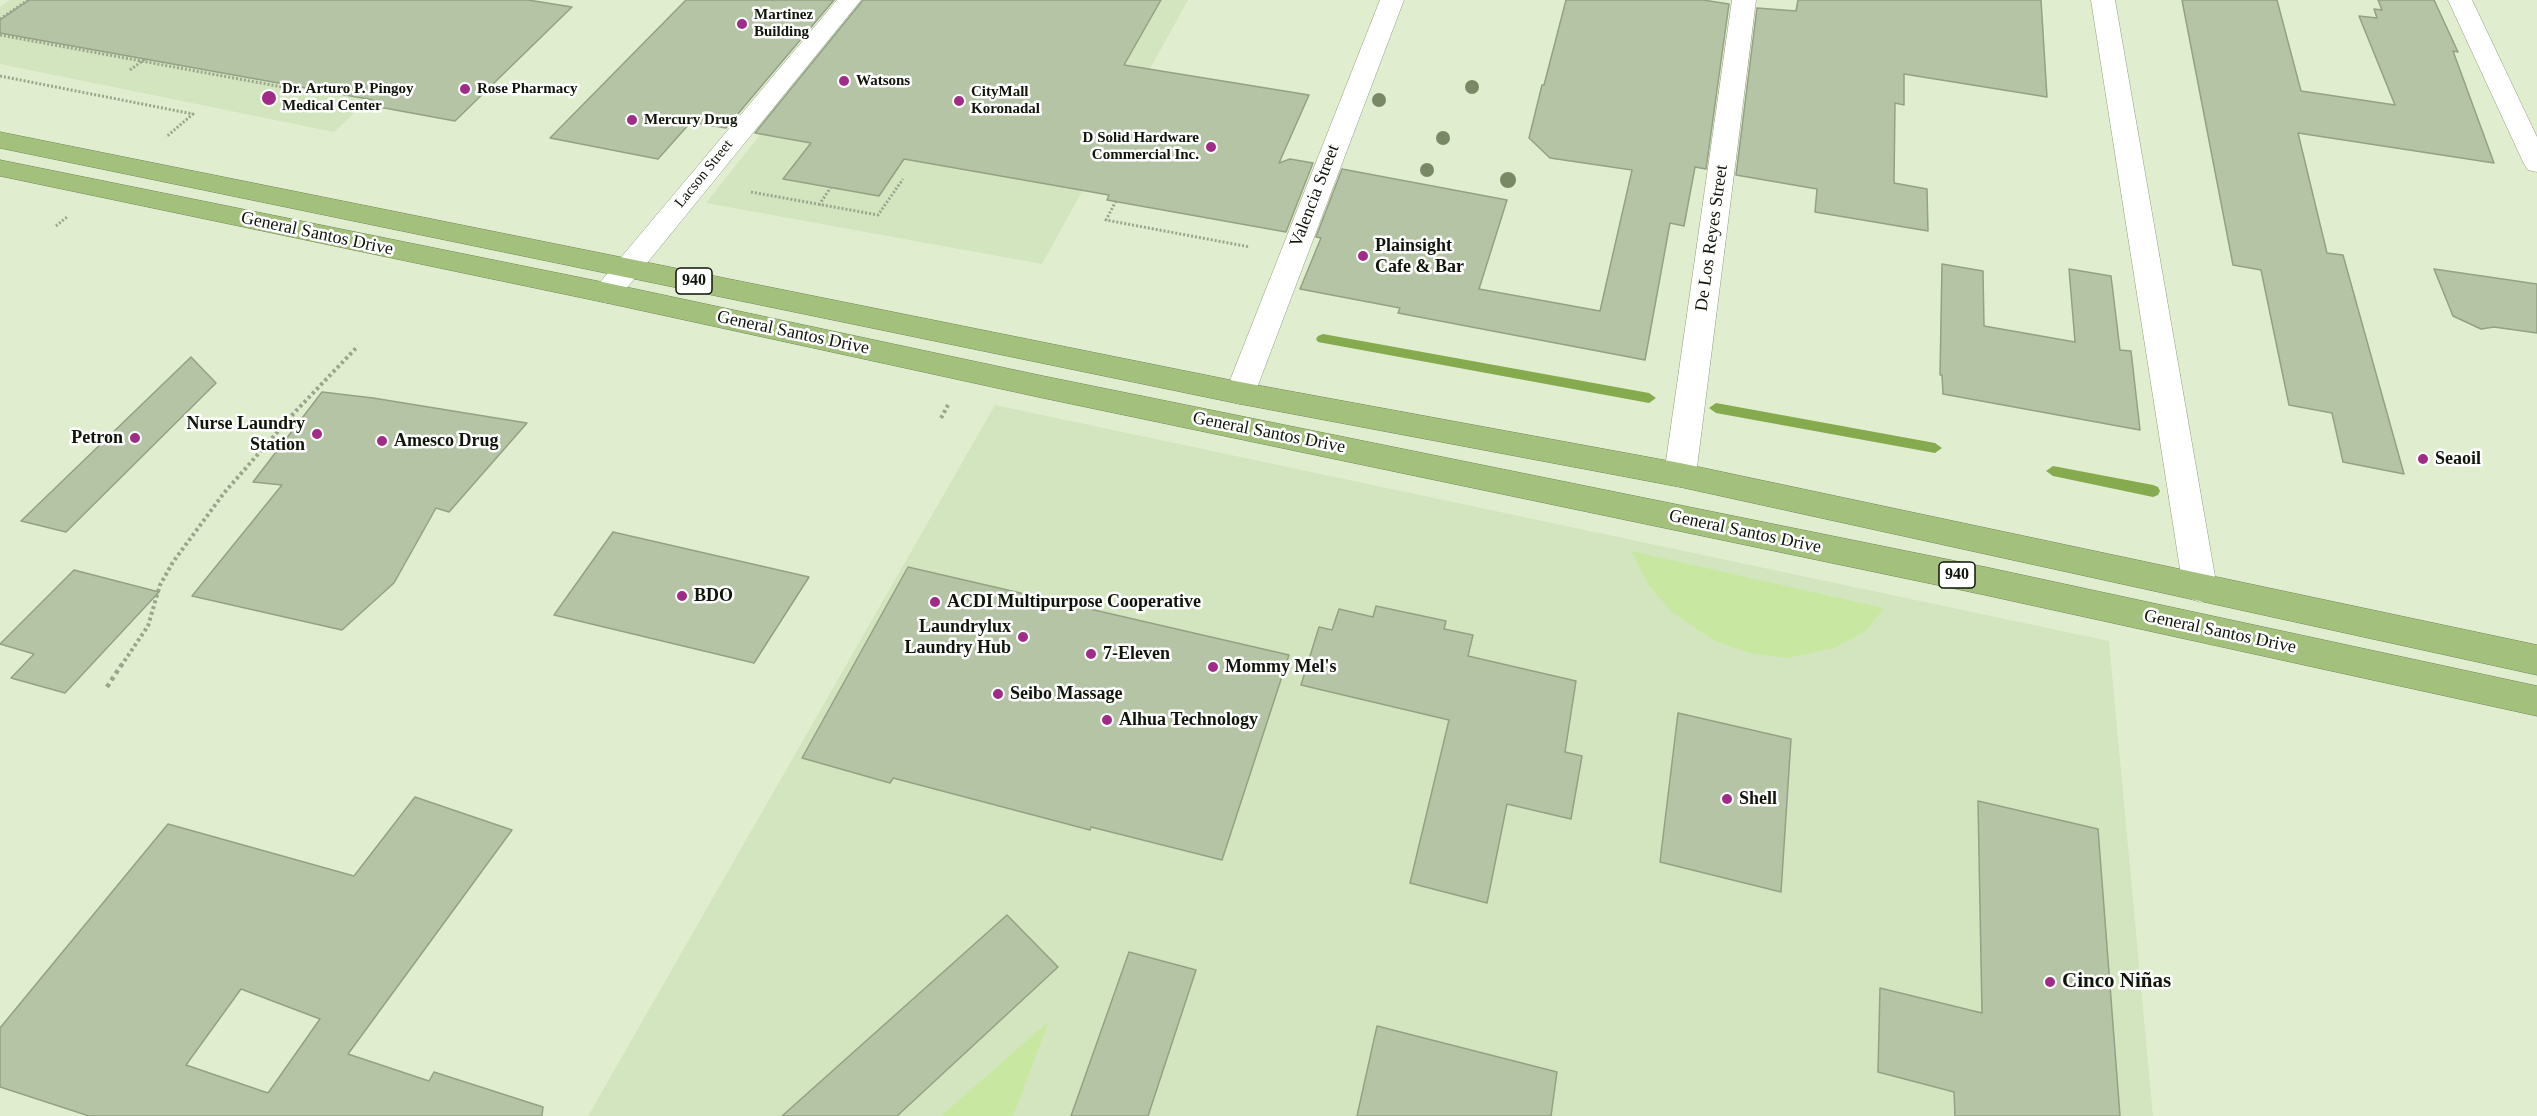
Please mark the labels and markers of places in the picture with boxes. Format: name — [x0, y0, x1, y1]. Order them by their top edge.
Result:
place label: Martinez Building — [754, 6, 813, 41]
marker: Martinez Building — [735, 17, 749, 31]
place label: Watsons — [856, 72, 910, 90]
marker: Watsons — [837, 74, 851, 88]
place label: Dr. Arturo P. Pingoy Medical Center — [282, 80, 414, 115]
place label: Rose Pharmacy — [477, 80, 577, 98]
marker: Rose Pharmacy — [458, 82, 472, 96]
place label: CityMall Koronadal — [971, 83, 1040, 118]
marker: Dr. Arturo P. Pingoy Medical Center — [260, 89, 278, 107]
marker: CityMall Koronadal — [952, 94, 966, 108]
place label: Mercury Drug — [644, 111, 737, 129]
marker: Mercury Drug — [625, 113, 639, 127]
place label: D Solid Hardware Commercial Inc. — [1083, 129, 1199, 164]
marker: D Solid Hardware Commercial Inc. — [1204, 140, 1218, 154]
place label: Plainsight Cafe & Bar — [1375, 235, 1464, 278]
marker: Plainsight Cafe & Bar — [1356, 249, 1370, 263]
place label: Nurse Laundry Station — [186, 413, 305, 456]
place label: Petron — [71, 427, 123, 449]
marker: Nurse Laundry Station — [310, 427, 324, 441]
place label: Amesco Drug — [394, 430, 498, 452]
marker: Petron — [128, 431, 142, 445]
marker: Amesco Drug — [375, 434, 389, 448]
place label: Seaoil — [2435, 448, 2481, 470]
marker: Seaoil — [2416, 452, 2430, 466]
place label: BDO — [694, 585, 733, 607]
marker: BDO — [675, 589, 689, 603]
place label: ACDI Multipurpose Cooperative — [947, 591, 1201, 613]
marker: ACDI Multipurpose Cooperative — [928, 595, 942, 609]
place label: Laundrylux Laundry Hub — [904, 616, 1011, 658]
marker: Laundrylux Laundry Hub — [1016, 630, 1030, 644]
place label: 7-Eleven — [1103, 643, 1170, 665]
marker: 7-Eleven — [1084, 647, 1098, 661]
place label: Mommy Mel's — [1225, 656, 1336, 678]
marker: Mommy Mel's — [1206, 660, 1220, 674]
place label: Seibo Massage — [1010, 683, 1122, 705]
marker: Seibo Massage — [991, 687, 1005, 701]
place label: Alhua Technology — [1119, 709, 1258, 731]
marker: Alhua Technology — [1100, 713, 1114, 727]
place label: Shell — [1739, 788, 1777, 810]
marker: Shell — [1720, 792, 1734, 806]
place label: Cinco Niñas — [2062, 969, 2171, 995]
marker: Cinco Niñas — [2043, 975, 2057, 989]

